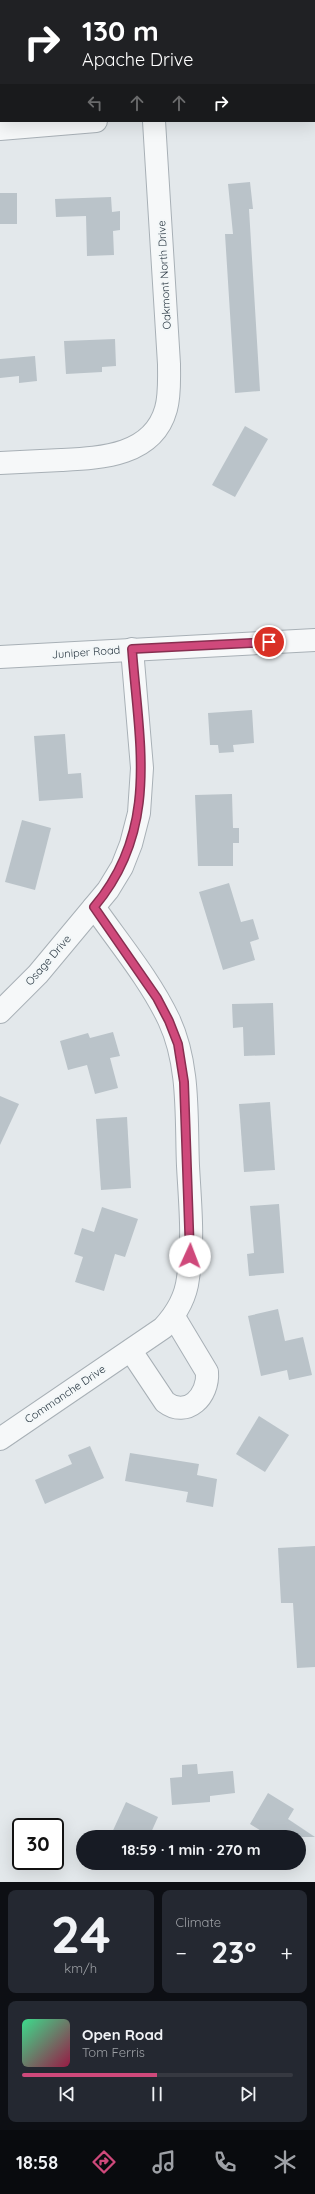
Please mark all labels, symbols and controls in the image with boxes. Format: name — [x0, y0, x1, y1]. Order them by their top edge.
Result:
text: 130 m — [82, 13, 159, 48]
icon: right — [16, 16, 68, 68]
text: Apache Drive — [82, 48, 193, 71]
icon: left — [84, 92, 106, 114]
icon: ahead — [126, 92, 148, 114]
icon: ahead — [168, 92, 190, 114]
icon: right — [210, 92, 232, 114]
street label: Oakmont North Drive — [154, 220, 174, 330]
pin — [252, 625, 286, 659]
icon: arrive — [258, 631, 280, 653]
street label: Juniper Road — [51, 643, 121, 661]
street label: Osage Drive — [22, 932, 74, 988]
position arrow — [169, 1235, 211, 1277]
street label: Commanche Drive — [22, 1362, 108, 1426]
speed limit sign: 30 — [12, 1818, 64, 1870]
text: 18:59 · 1 min · 270 m — [121, 1840, 261, 1859]
text: 24 — [51, 1901, 111, 1966]
text: Climate — [176, 1914, 221, 1930]
text: 23° — [211, 1933, 256, 1971]
text: − — [176, 1939, 187, 1967]
text: + — [281, 1939, 293, 1967]
text: km/h — [64, 1960, 97, 1976]
text: Open Road — [82, 2025, 163, 2044]
text: Tom Ferris — [82, 2044, 145, 2060]
icon: previous — [56, 2083, 78, 2105]
icon: pause — [146, 2083, 168, 2105]
icon: next — [237, 2083, 259, 2105]
icon: directions — [90, 2148, 118, 2176]
icon: music — [150, 2148, 178, 2176]
icon: phone — [211, 2148, 239, 2176]
icon: climate — [271, 2148, 299, 2176]
text: 18:58 — [16, 2151, 58, 2174]

